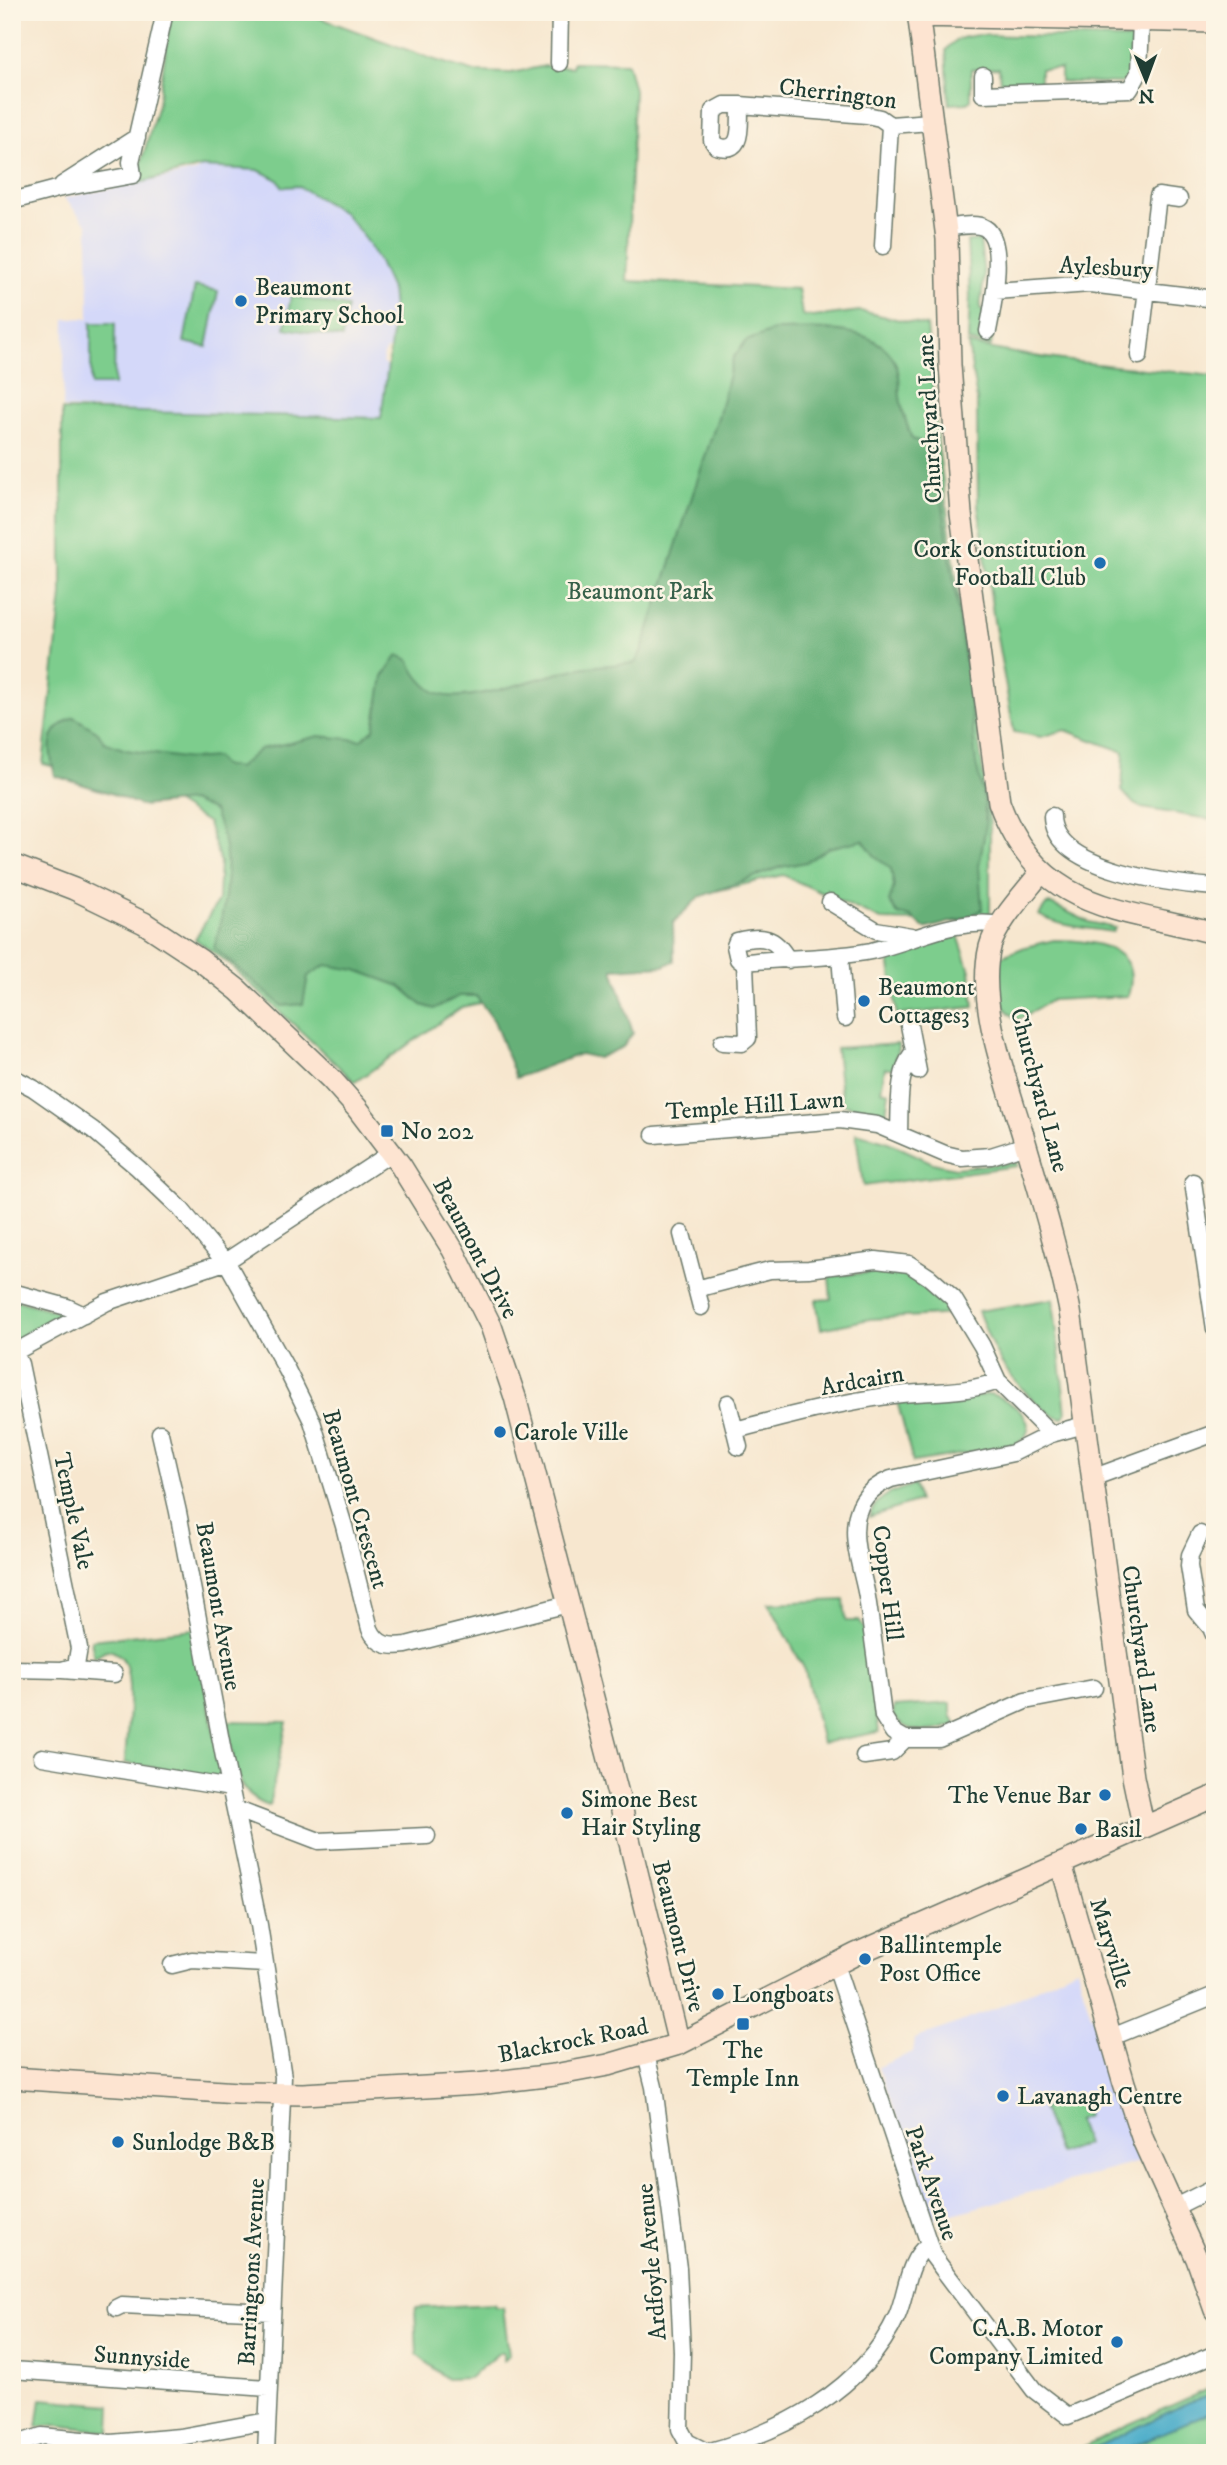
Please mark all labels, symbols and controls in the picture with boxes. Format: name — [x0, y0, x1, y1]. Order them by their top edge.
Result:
north arrow — [1112, 46, 1182, 116]
street label: Cherrington — [777, 72, 899, 116]
text: N — [1138, 84, 1154, 107]
street label: Aylesbury — [1058, 251, 1154, 285]
place label: Beaumont Primary School — [255, 273, 404, 331]
marker: Beaumont Primary School — [233, 293, 249, 309]
street label: Churchyard Lane — [911, 334, 949, 504]
place label: Cork Constitution Football Club — [913, 535, 1086, 593]
marker: Cork Constitution Football Club — [1092, 555, 1108, 571]
park label: Beaumont Park — [567, 577, 713, 607]
place label: Beaumont Cottages3 — [878, 973, 975, 1031]
marker: Beaumont Cottages3 — [856, 993, 872, 1009]
street label: Churchyard Lane — [1003, 1005, 1075, 1176]
street label: Temple Hill Lawn — [665, 1085, 846, 1127]
place label: No 202 — [401, 1117, 474, 1147]
marker: No 202 — [379, 1123, 395, 1139]
street label: Beaumont Drive — [425, 1173, 525, 1324]
street label: Ardcairn — [818, 1359, 907, 1403]
street label: Beaumont Crescent — [315, 1406, 395, 1593]
place label: Carole Ville — [514, 1418, 628, 1448]
marker: Carole Ville — [492, 1424, 508, 1440]
street label: Temple Vale — [46, 1450, 100, 1572]
street label: Beaumont Avenue — [188, 1519, 248, 1693]
street label: Copper Hill — [865, 1523, 909, 1644]
street label: Churchyard Lane — [1114, 1563, 1168, 1735]
place label: The Venue Bar — [948, 1781, 1091, 1811]
place label: Simone Best Hair Styling — [581, 1785, 701, 1843]
marker: The Venue Bar — [1097, 1787, 1113, 1803]
marker: Simone Best Hair Styling — [559, 1805, 575, 1821]
place label: Basil — [1095, 1815, 1143, 1845]
marker: Basil — [1073, 1821, 1089, 1837]
street label: Beaumont Drive — [645, 1857, 711, 2015]
street label: Maryville — [1082, 1894, 1138, 1992]
place label: Ballintemple Post Office — [879, 1931, 1002, 1989]
marker: Ballintemple Post Office — [857, 1951, 873, 1967]
place label: Longboats — [732, 1980, 834, 2010]
marker: Longboats — [710, 1986, 726, 2002]
street label: Blackrock Road — [496, 2012, 651, 2070]
marker: The Temple Inn — [735, 2016, 751, 2032]
place label: The Temple Inn — [687, 2036, 800, 2094]
place label: Lavanagh Centre — [1017, 2082, 1182, 2112]
marker: Lavanagh Centre — [995, 2088, 1011, 2104]
street label: Park Avenue — [897, 2122, 965, 2245]
place label: Sunlodge B&B — [132, 2128, 275, 2158]
marker: Sunlodge B&B — [110, 2134, 126, 2150]
street label: Barringtons Avenue — [232, 2177, 272, 2367]
street label: Ardfoyle Avenue — [630, 2182, 674, 2342]
place label: C.A.B. Motor Company Limited — [929, 2314, 1103, 2372]
marker: C.A.B. Motor Company Limited — [1109, 2334, 1125, 2350]
street label: Sunnyside — [93, 2340, 191, 2376]

